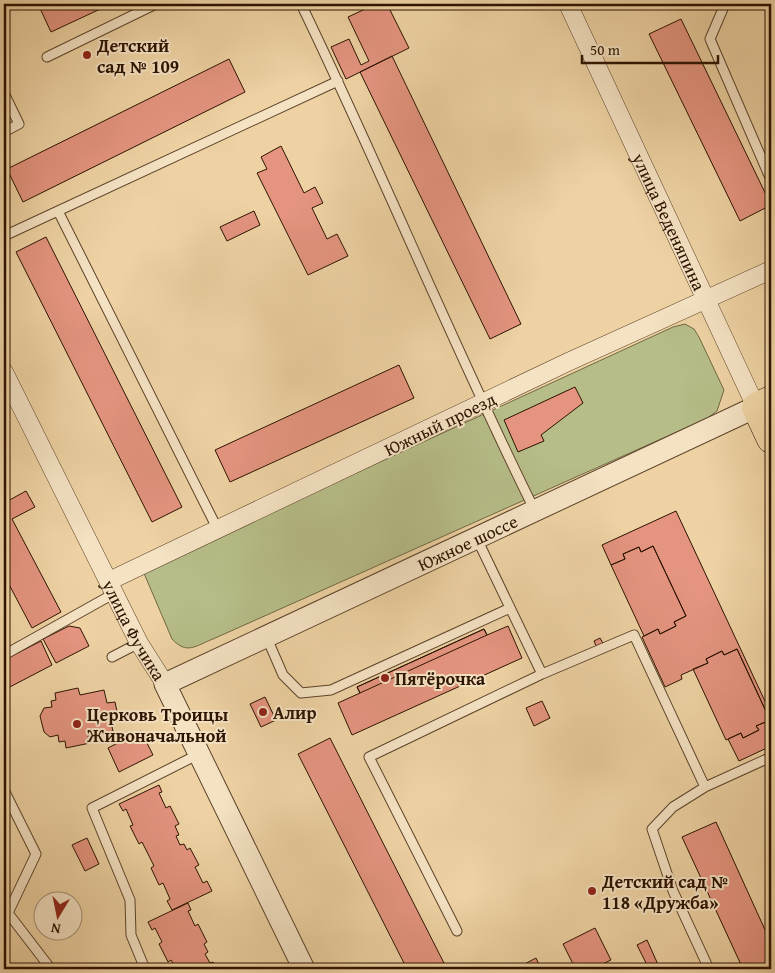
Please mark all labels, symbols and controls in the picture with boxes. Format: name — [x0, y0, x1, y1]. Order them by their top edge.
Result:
place label: Детский сад № 109 — [96, 32, 179, 80]
scale bar — [582, 32, 719, 64]
text: 50 m — [590, 39, 621, 60]
marker: Детский сад № 109 — [81, 49, 93, 61]
street label: улица Веденяпина — [625, 147, 713, 295]
street label: Южный проезд — [380, 385, 501, 463]
street label: Южное шоссе — [413, 507, 522, 577]
street label: улица Фучика — [95, 574, 173, 686]
place label: Пятёрочка — [395, 665, 486, 692]
marker: Пятёрочка — [379, 672, 391, 684]
place label: Алир — [273, 699, 317, 726]
place label: Церковь Троицы Живоначальной — [86, 701, 228, 749]
marker: Алир — [257, 706, 269, 718]
marker: Церковь Троицы Живоначальной — [71, 718, 83, 730]
place label: Детский сад № 118 «Дружба» — [601, 868, 728, 916]
marker: Детский сад № 118 «Дружба» — [586, 885, 598, 897]
north arrow — [32, 890, 82, 940]
text: N — [49, 918, 62, 939]

